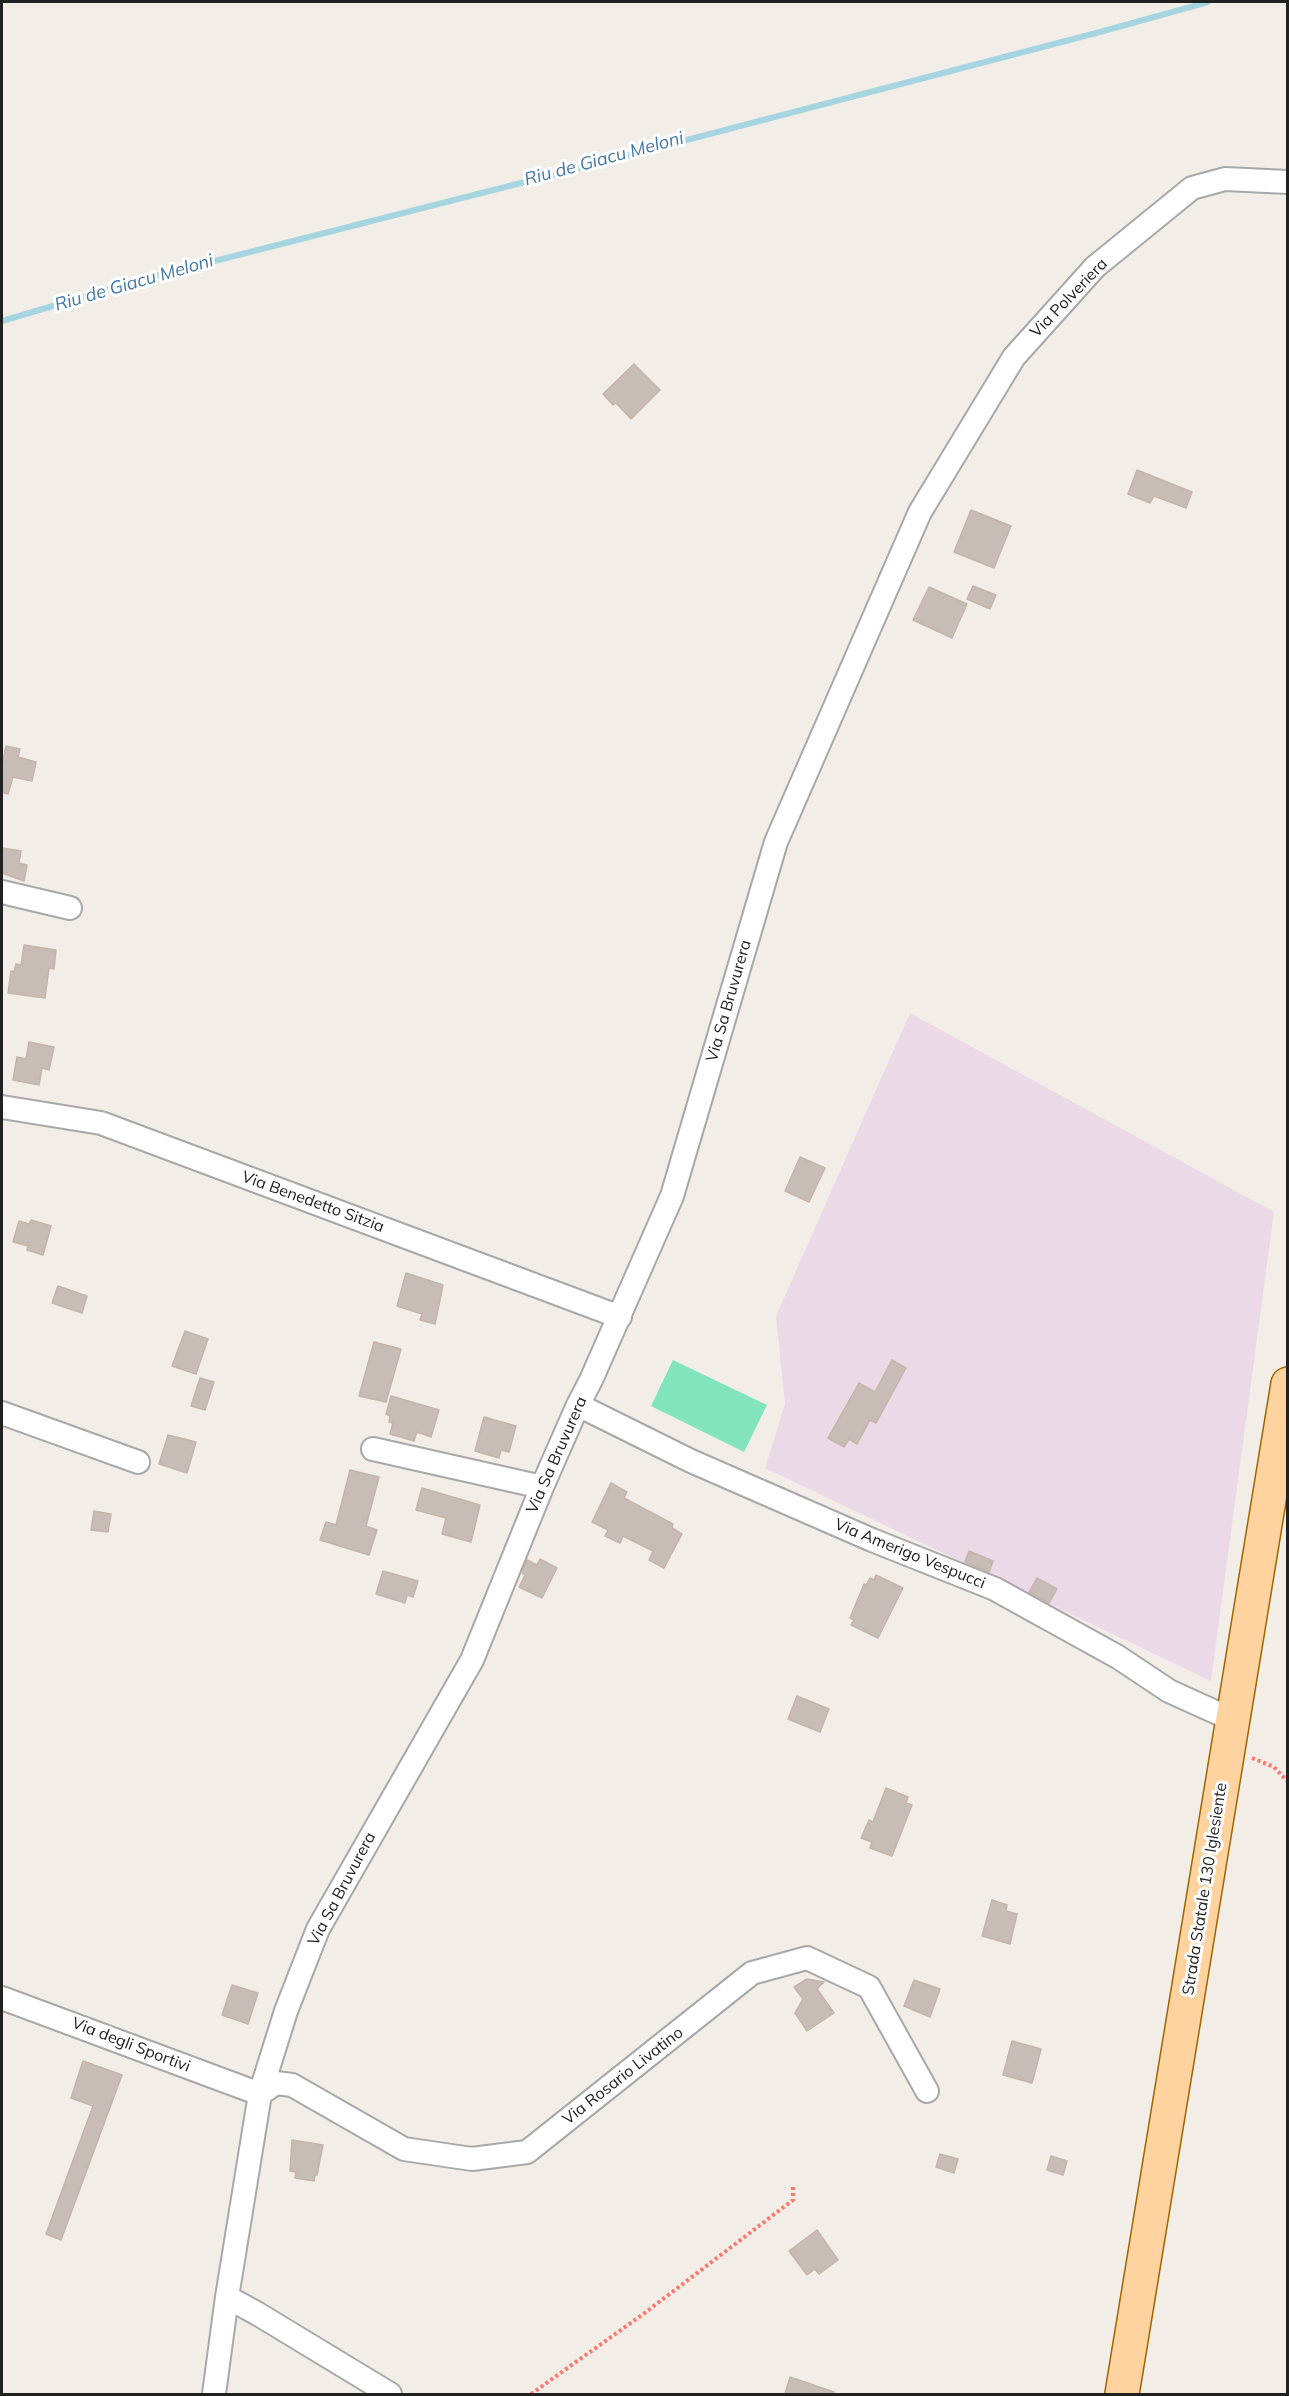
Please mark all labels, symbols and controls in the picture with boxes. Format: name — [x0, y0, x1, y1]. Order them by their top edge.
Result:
water label: Riu de Giacu Meloni — [522, 127, 686, 191]
water label: Riu de Giacu Meloni — [52, 250, 216, 316]
street label: Via Polveriera — [1026, 254, 1112, 342]
street label: Via Sa Bruvurera — [702, 938, 756, 1064]
street label: Via Benedetto Sitzia — [239, 1167, 387, 1237]
street label: Via Sa Bruvurera — [523, 1394, 591, 1516]
street label: Via Amerigo Vespucci — [832, 1515, 988, 1593]
street label: Strada Statale 130 Iglesiente — [1179, 1782, 1231, 1996]
street label: Via Sa Bruvurera — [304, 1829, 380, 1949]
street label: Via degli Sportivi — [69, 2014, 193, 2076]
street label: Via Rosario Livatino — [559, 2023, 687, 2129]

